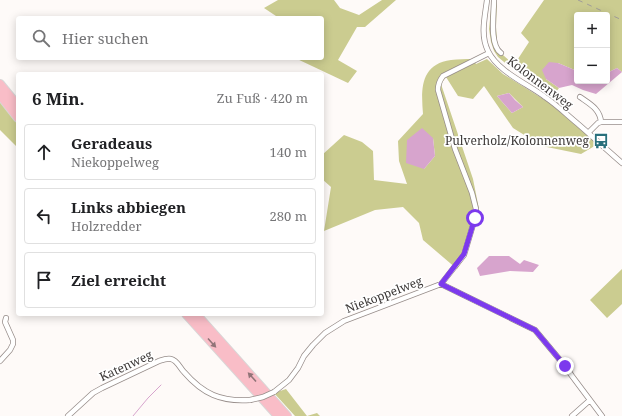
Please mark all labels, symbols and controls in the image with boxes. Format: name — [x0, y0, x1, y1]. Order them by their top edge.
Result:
map controls — [574, 12, 610, 84]
button: + — [574, 12, 610, 48]
search box — [16, 16, 324, 60]
icon: search — [30, 27, 52, 49]
text: Hier suchen — [62, 28, 149, 48]
button: − — [574, 48, 610, 84]
street label: Kolonnenweg — [504, 52, 577, 113]
text: 6 Min. — [32, 87, 85, 110]
text: Zu Fuß · 420 m — [217, 89, 308, 107]
place label: Pulverholz/Kolonnenweg — [445, 132, 590, 149]
bus stop icon: Pulverholz/Kolonnenweg — [592, 132, 610, 150]
text: Geradeaus — [71, 133, 152, 153]
icon: ahead — [33, 141, 55, 163]
text: 140 m — [270, 143, 307, 161]
text: Niekoppelweg — [71, 153, 159, 171]
text: Links abbiegen — [71, 197, 186, 217]
icon: left — [33, 205, 55, 227]
text: 280 m — [270, 207, 307, 225]
route start — [466, 209, 484, 227]
text: Holzredder — [71, 217, 142, 235]
icon: arrive — [33, 269, 55, 291]
text: Ziel erreicht — [71, 270, 166, 290]
street label: Niekoppelweg — [343, 272, 425, 317]
one-way arrow — [208, 338, 217, 348]
street label: Katenweg — [96, 346, 156, 385]
route end — [556, 357, 574, 375]
one-way arrow — [248, 372, 257, 381]

